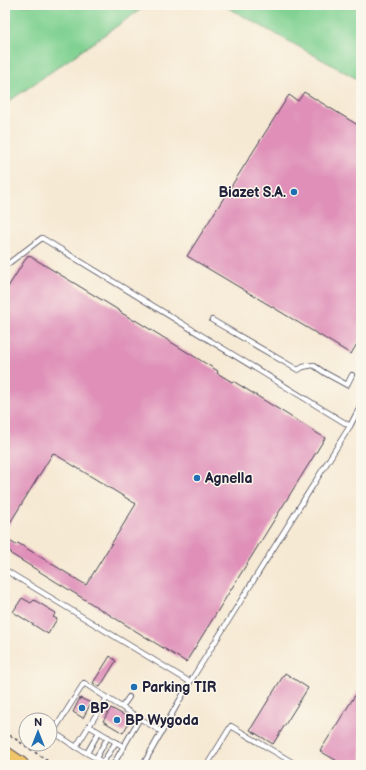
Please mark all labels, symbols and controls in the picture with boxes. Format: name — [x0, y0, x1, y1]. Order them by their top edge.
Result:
place label: Biazet S.A. — [218, 184, 286, 201]
marker: Biazet S.A. — [289, 187, 299, 197]
place label: Agnella — [204, 470, 252, 487]
marker: Agnella — [192, 473, 202, 483]
place label: Parking TIR — [142, 679, 217, 696]
marker: Parking TIR — [129, 682, 139, 692]
place label: BP — [90, 700, 109, 717]
marker: BP — [77, 703, 87, 713]
north arrow — [18, 712, 58, 752]
place label: BP Wygoda — [125, 712, 199, 729]
marker: BP Wygoda — [112, 715, 122, 725]
text: N — [34, 716, 42, 729]

